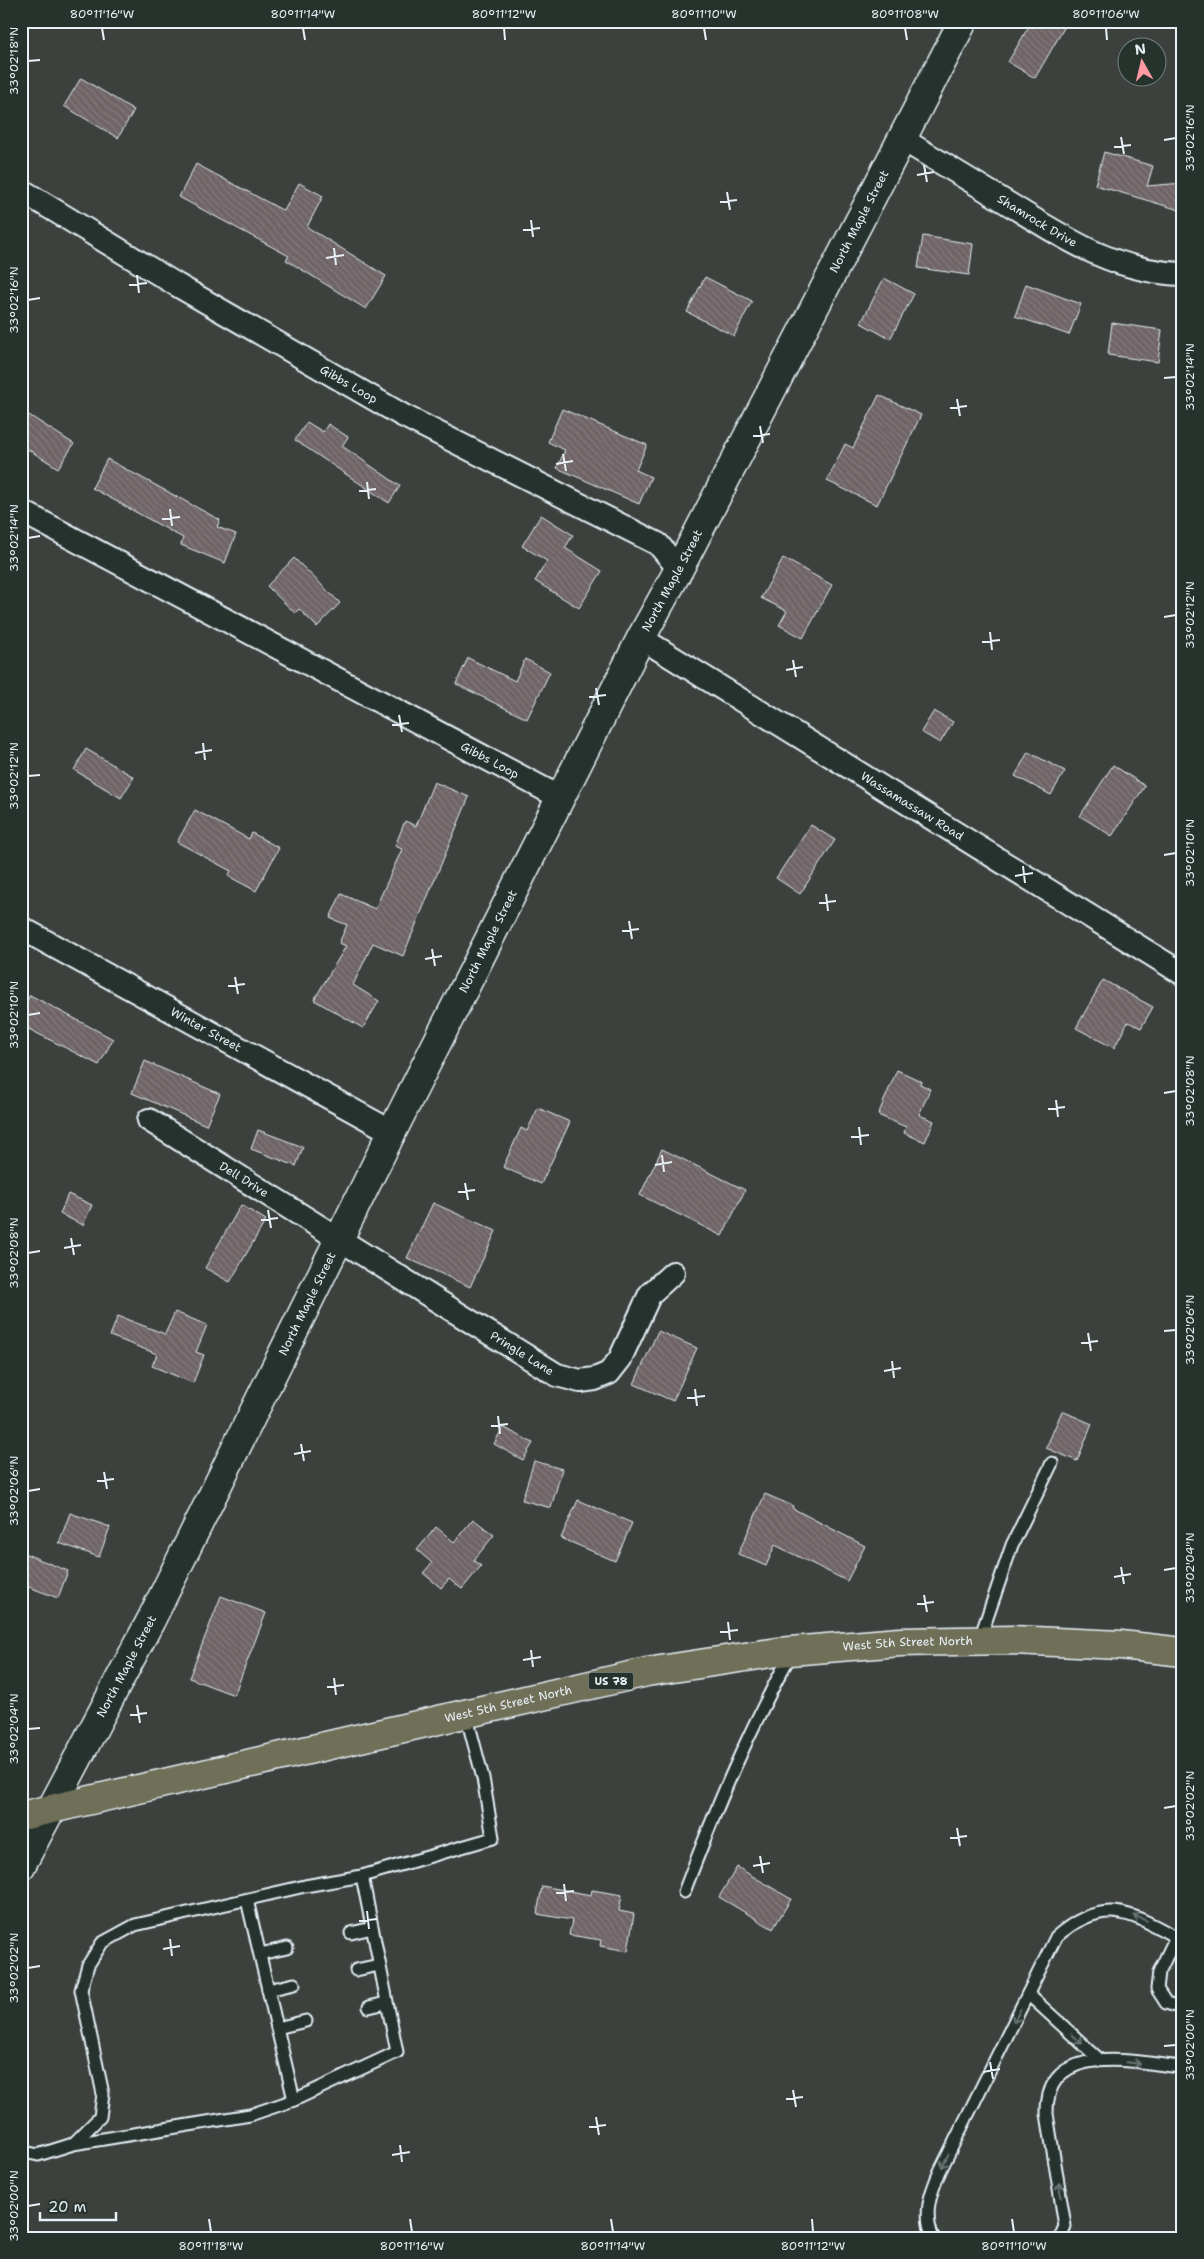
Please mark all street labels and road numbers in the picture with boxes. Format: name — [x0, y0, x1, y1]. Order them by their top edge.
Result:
street label: North Maple Street — [826, 167, 892, 275]
street label: Shamrock Drive — [994, 191, 1080, 251]
street label: Gibbs Loop — [317, 361, 381, 407]
street label: North Maple Street — [638, 527, 706, 634]
street label: Gibbs Loop — [458, 738, 522, 782]
street label: Wassamassaw Road — [858, 768, 967, 844]
street label: North Maple Street — [455, 887, 521, 996]
street label: Winter Street — [168, 1004, 244, 1056]
street label: Dell Drive — [216, 1158, 272, 1201]
street label: North Maple Street — [275, 1249, 340, 1358]
street label: Pringle Lane — [487, 1328, 557, 1379]
street label: North Maple Street — [93, 1612, 160, 1720]
street label: West 5th Street North — [842, 1633, 973, 1655]
road number: US 78 — [588, 1672, 634, 1690]
street label: West 5th Street North — [443, 1682, 574, 1726]

